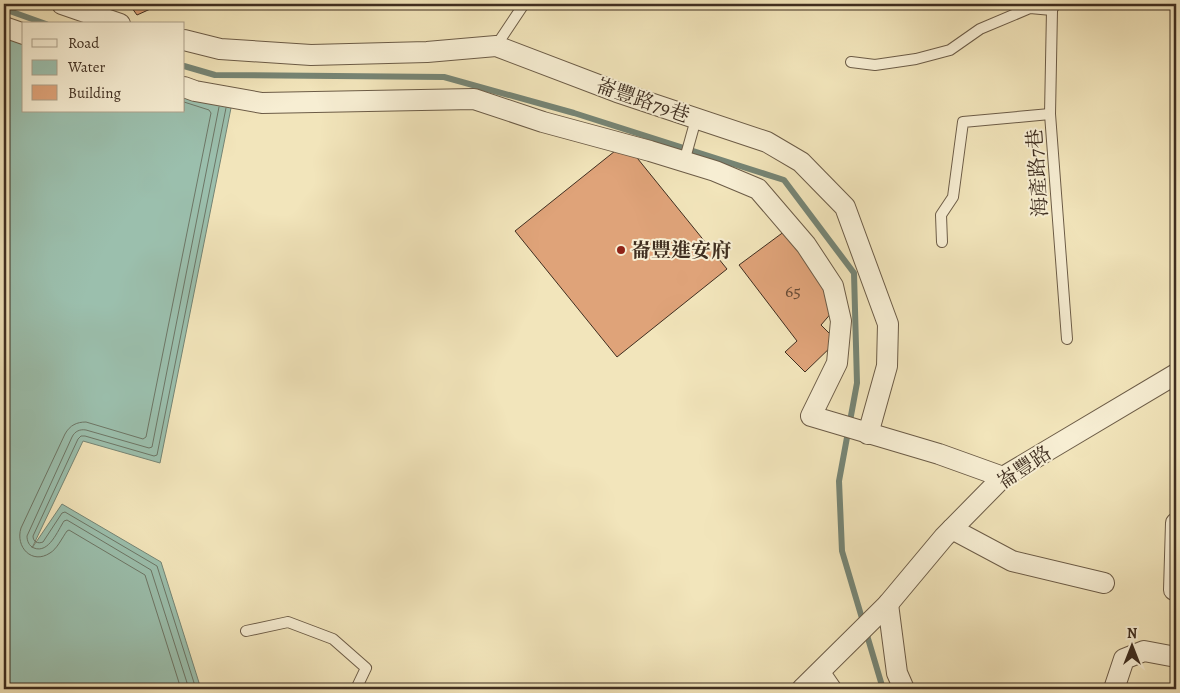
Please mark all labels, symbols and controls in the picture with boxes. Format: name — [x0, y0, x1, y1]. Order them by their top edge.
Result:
legend — [22, 22, 185, 112]
text: Road — [68, 33, 100, 53]
text: Water — [67, 57, 105, 77]
street label: 崙豐路79巷 — [592, 72, 693, 129]
text: Building — [68, 83, 121, 103]
street label: 海產路7巷 — [1021, 128, 1054, 218]
place label: 崙豐進安府 — [631, 237, 731, 264]
marker: 崙豐進安府 — [615, 244, 627, 256]
house number: 65 — [785, 279, 801, 303]
street label: 崙豐路 — [992, 439, 1057, 495]
north arrow — [1108, 620, 1158, 670]
text: N — [1127, 624, 1137, 643]

